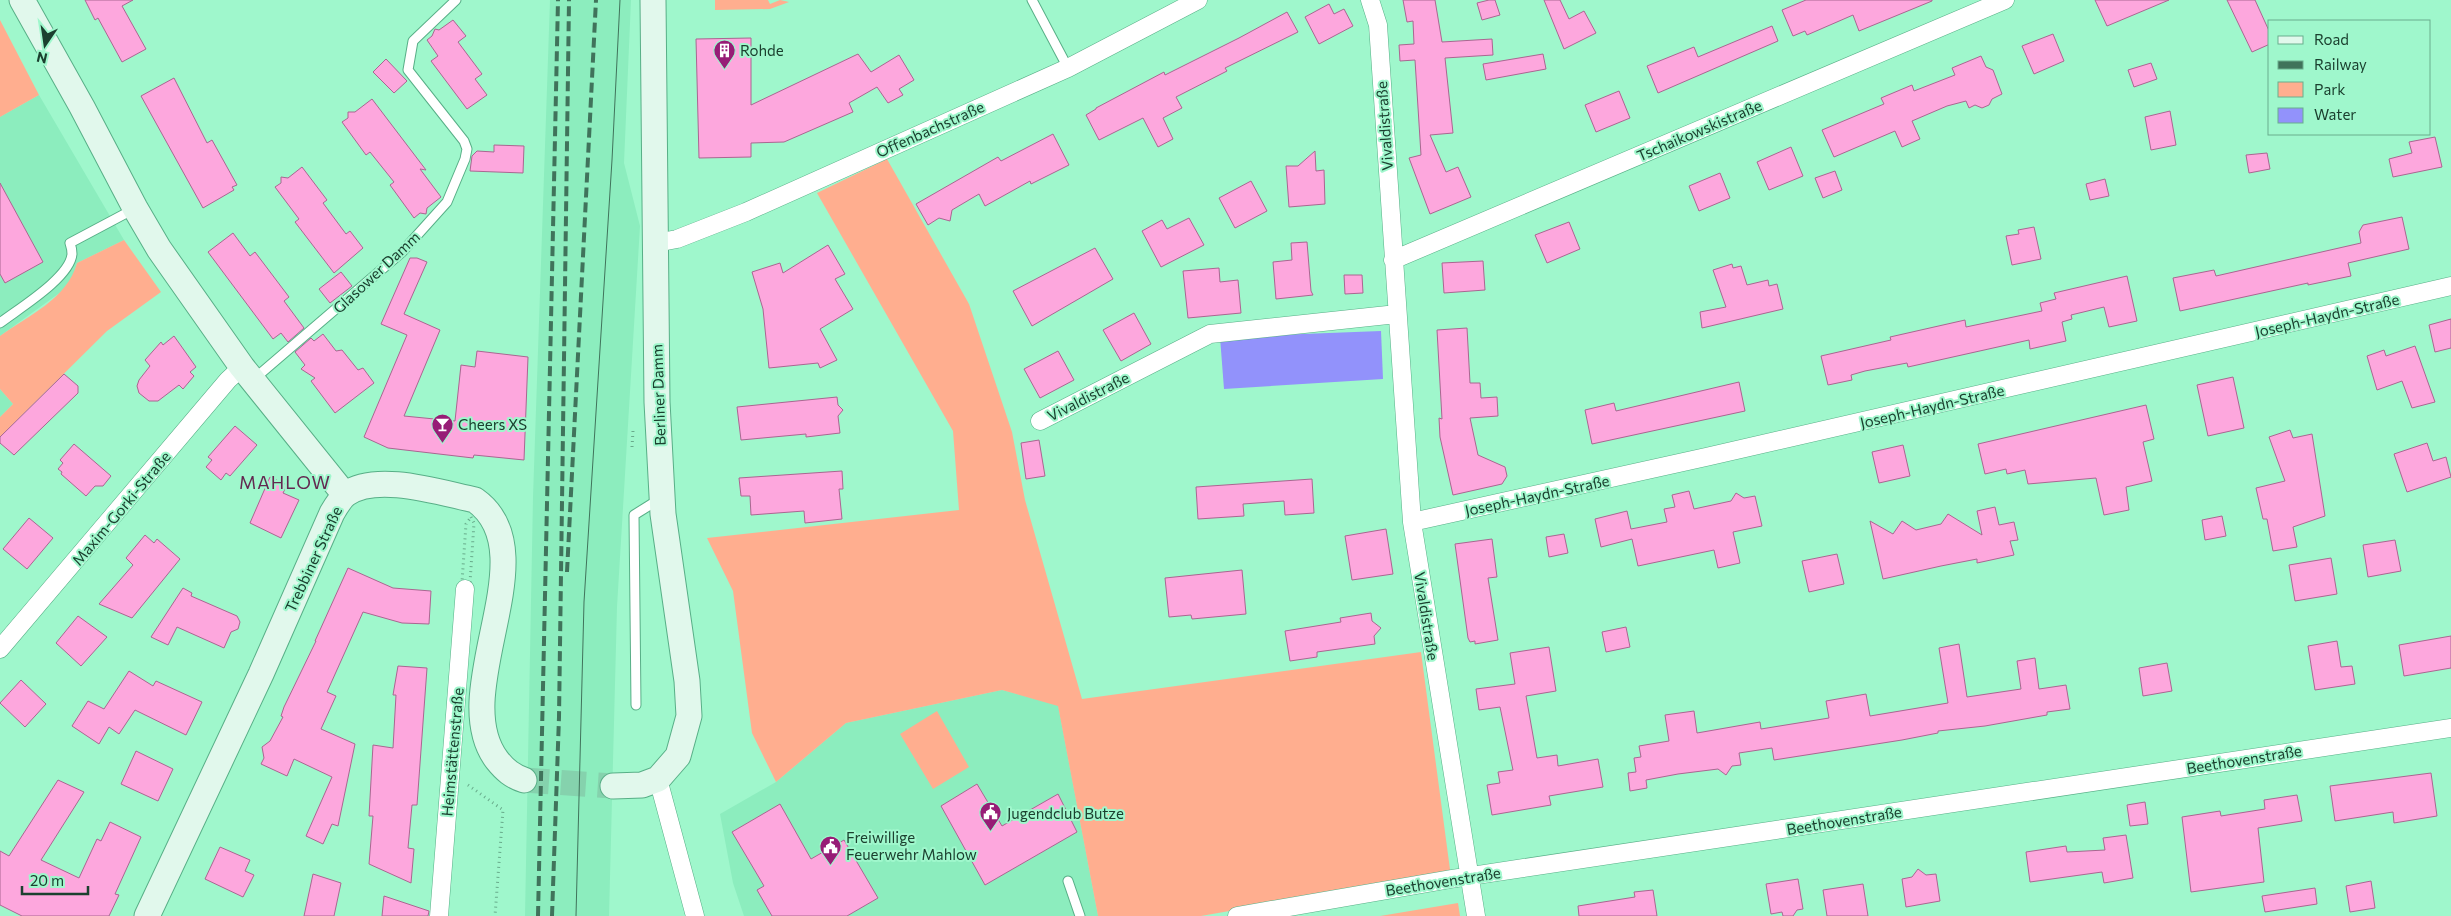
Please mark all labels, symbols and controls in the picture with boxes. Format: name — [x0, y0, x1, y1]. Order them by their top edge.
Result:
north arrow — [20, 20, 70, 70]
legend — [2268, 20, 2431, 135]
text: Road — [2314, 30, 2349, 48]
building icon: Rohde — [712, 38, 736, 69]
place label: Rohde — [740, 41, 784, 59]
text: N — [35, 49, 49, 68]
text: Railway — [2314, 55, 2367, 73]
text: Park — [2314, 80, 2345, 98]
street label: Vivaldistraße — [1372, 81, 1396, 171]
street label: Tschaikowskistraße — [1634, 96, 1764, 164]
street label: Offenbachstraße — [873, 97, 987, 161]
text: Water — [2314, 105, 2356, 123]
street label: Glasower Damm — [329, 227, 423, 317]
street label: Joseph-Haydn-Straße — [2253, 290, 2401, 340]
street label: Berliner Damm — [647, 344, 669, 446]
street label: Vivaldistraße — [1044, 368, 1132, 424]
street label: Joseph-Haydn-Straße — [1858, 381, 2006, 431]
bar icon: Cheers XS — [430, 412, 454, 443]
place label: Cheers XS — [458, 415, 527, 433]
street label: Maxim-Gorki-Straße — [68, 447, 174, 569]
district label: MAHLOW — [239, 471, 331, 493]
street label: Joseph-Haydn-Straße — [1463, 471, 1611, 519]
street label: Trebbiner Straße — [281, 503, 345, 615]
street label: Vivaldistraße — [1411, 570, 1443, 662]
street label: Heimstättenstraße — [437, 687, 467, 817]
street label: Beethovenstraße — [2185, 741, 2303, 777]
public building icon: Jugendclub Butze — [979, 801, 1003, 832]
street label: Beethovenstraße — [1785, 802, 1903, 838]
place label: Jugendclub Butze — [1007, 804, 1124, 822]
place label: Freiwillige Feuerwehr Mahlow — [846, 828, 977, 863]
public building icon: Freiwillige Feuerwehr Mahlow — [818, 834, 842, 865]
street label: Beethovenstraße — [1384, 863, 1502, 899]
scale bar — [22, 864, 89, 896]
text: 20 m — [30, 871, 64, 889]

